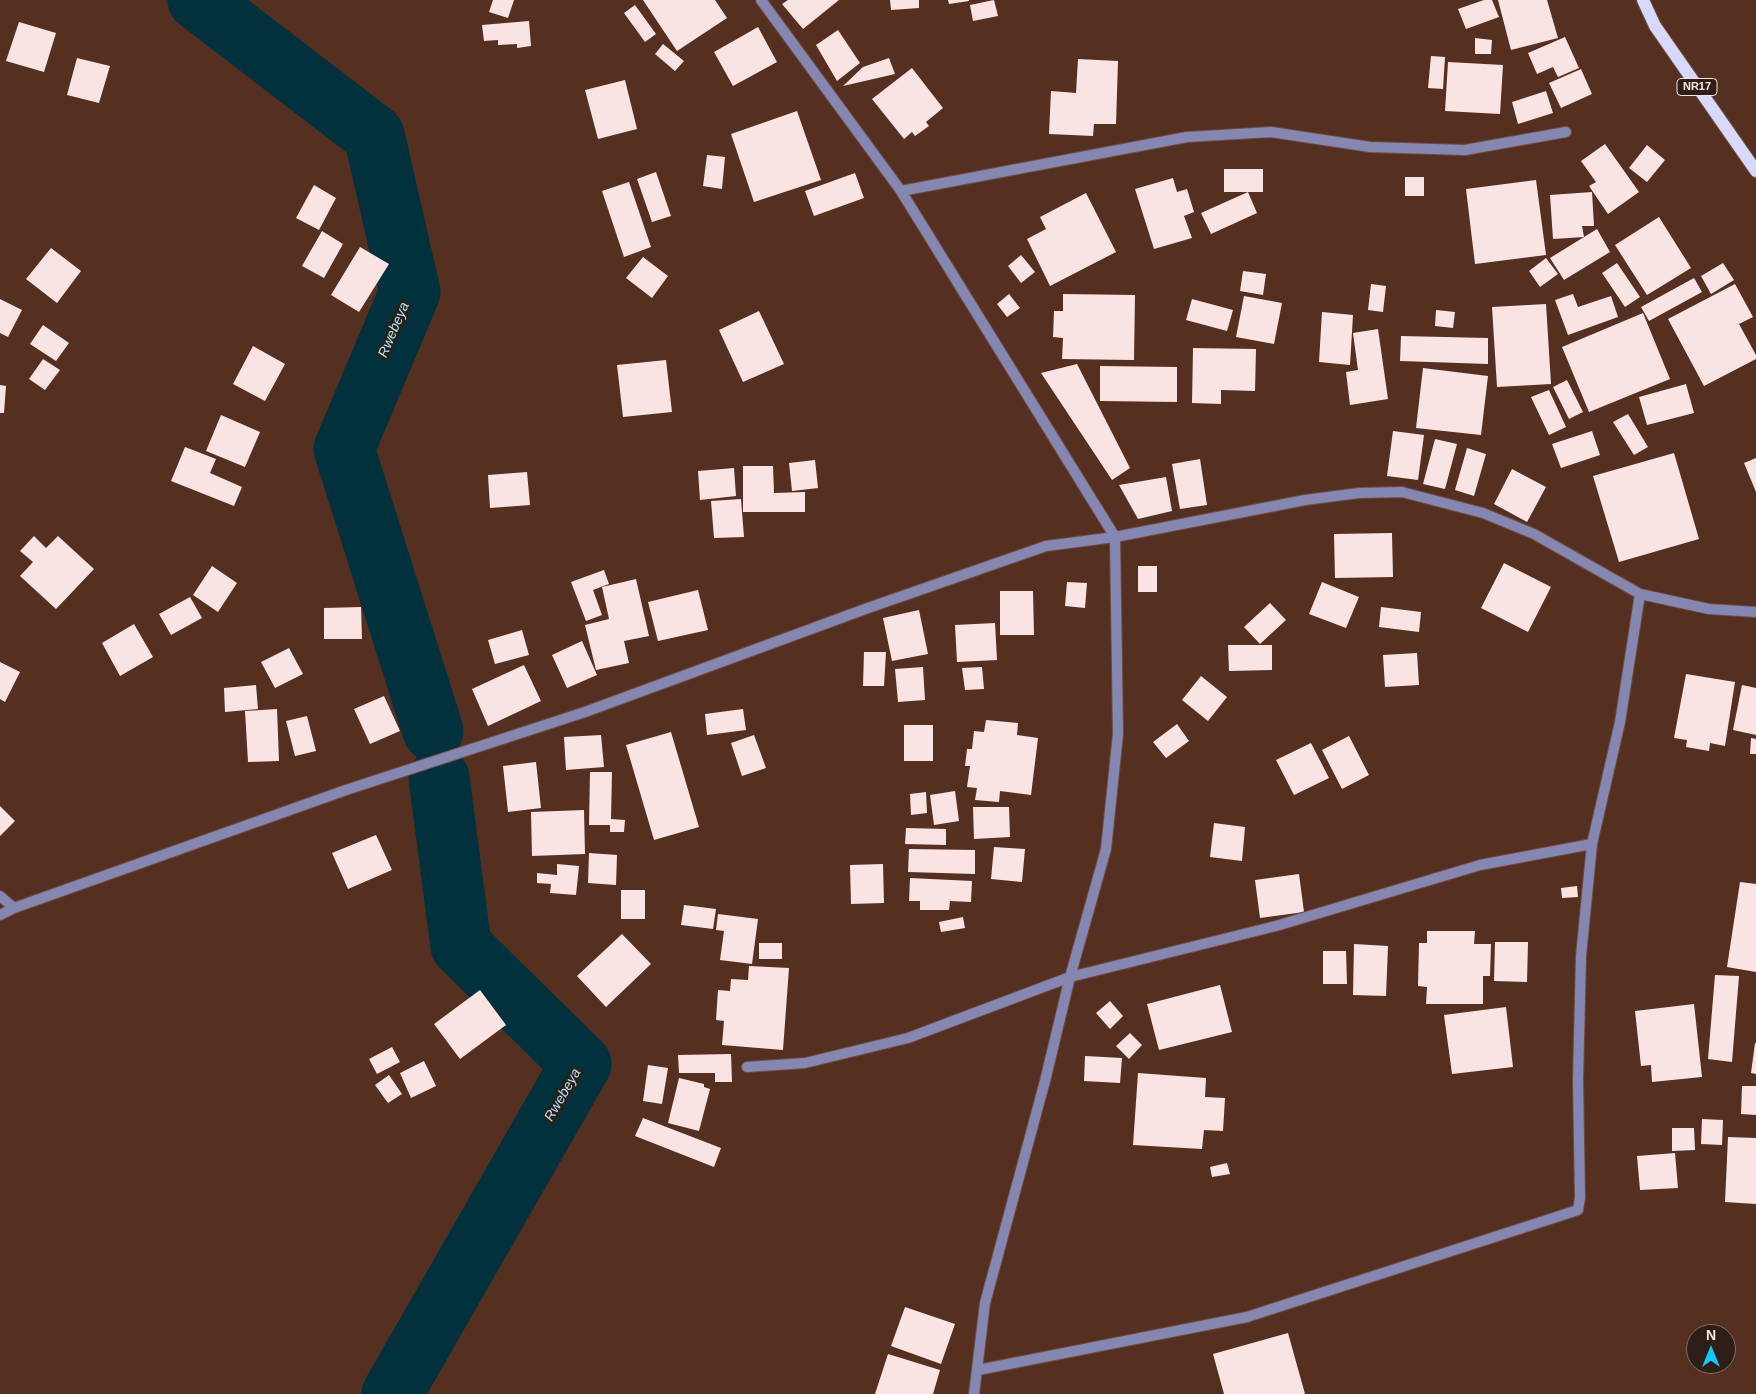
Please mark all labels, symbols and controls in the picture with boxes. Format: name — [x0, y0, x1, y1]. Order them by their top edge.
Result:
road number: NR17 — [1677, 78, 1717, 95]
water label: Rwebeya — [375, 300, 413, 360]
water label: Rwebeya — [541, 1066, 585, 1124]
north arrow — [1686, 1324, 1736, 1374]
text: N — [1706, 1327, 1716, 1343]

